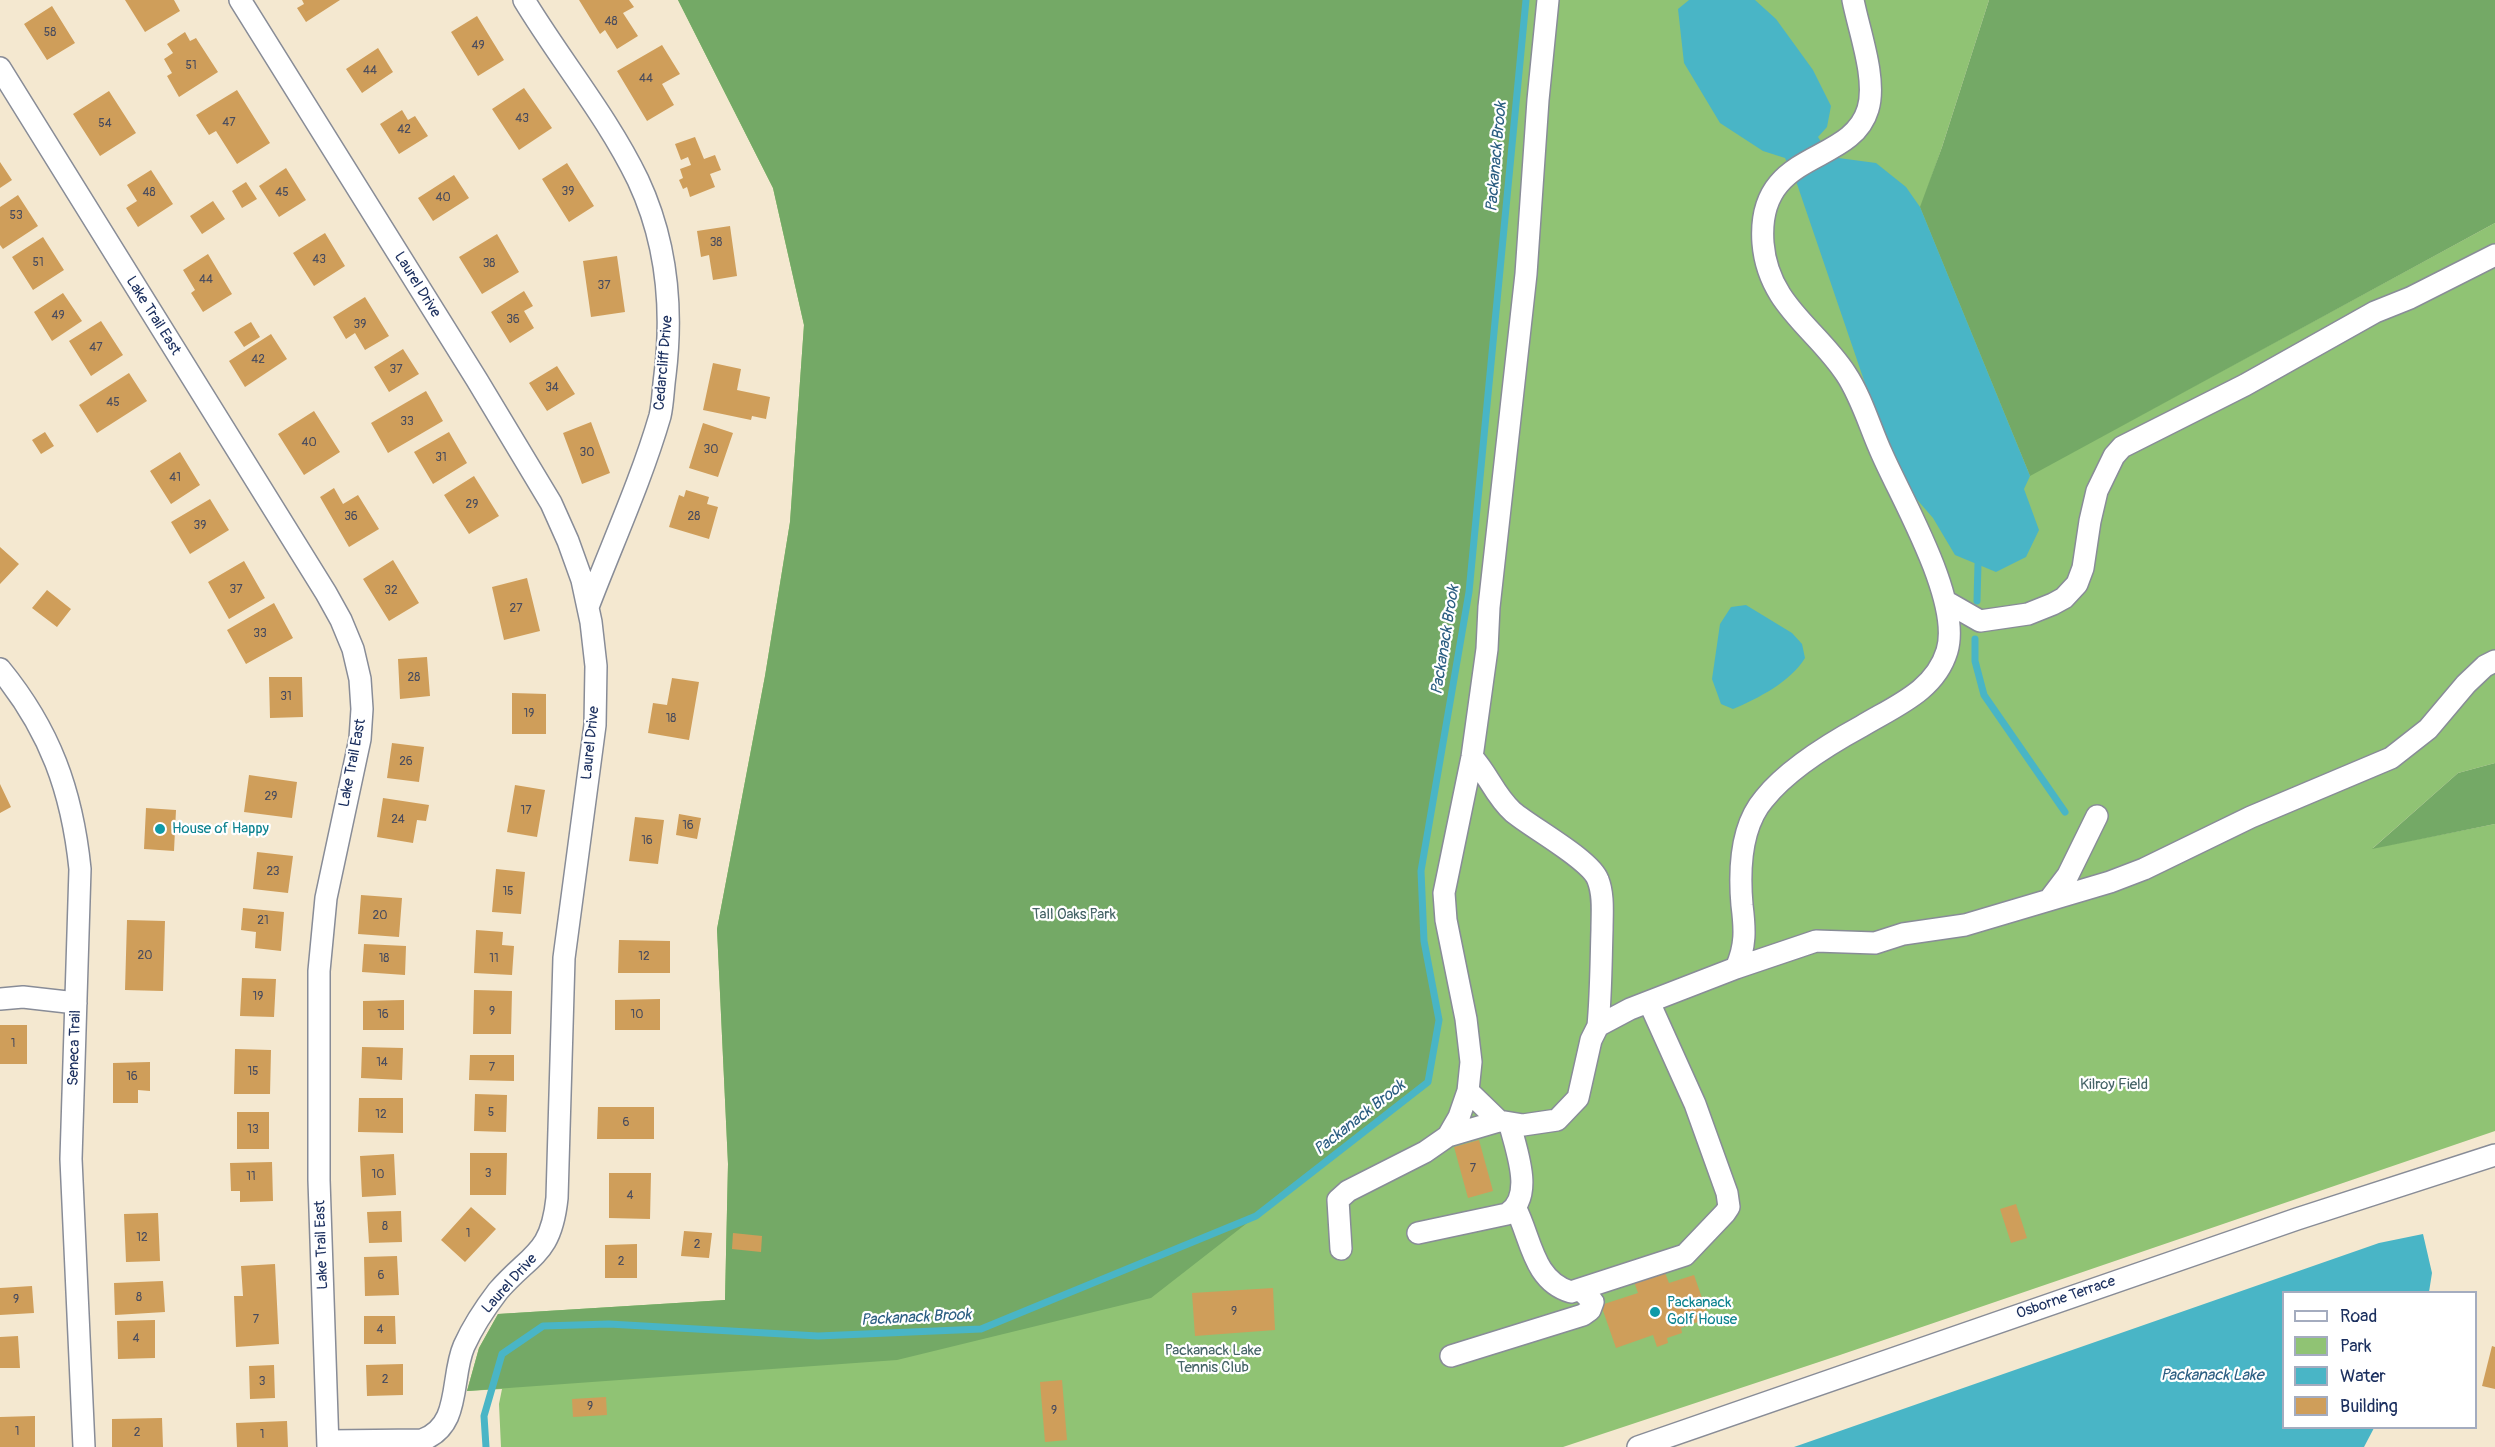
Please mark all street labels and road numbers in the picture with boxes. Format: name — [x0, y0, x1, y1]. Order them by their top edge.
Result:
street label: Laurel Drive — [390, 249, 444, 321]
street label: Lake Trail East — [122, 273, 184, 359]
street label: Cedarcliff Drive — [651, 315, 677, 411]
street label: Laurel Drive — [578, 705, 604, 781]
street label: Lake Trail East — [336, 717, 370, 809]
street label: Seneca Trail — [65, 1010, 85, 1086]
street label: Lake Trail East — [311, 1200, 333, 1290]
street label: Laurel Drive — [479, 1250, 541, 1318]
street label: Osborne Terrace — [2014, 1273, 2118, 1323]

